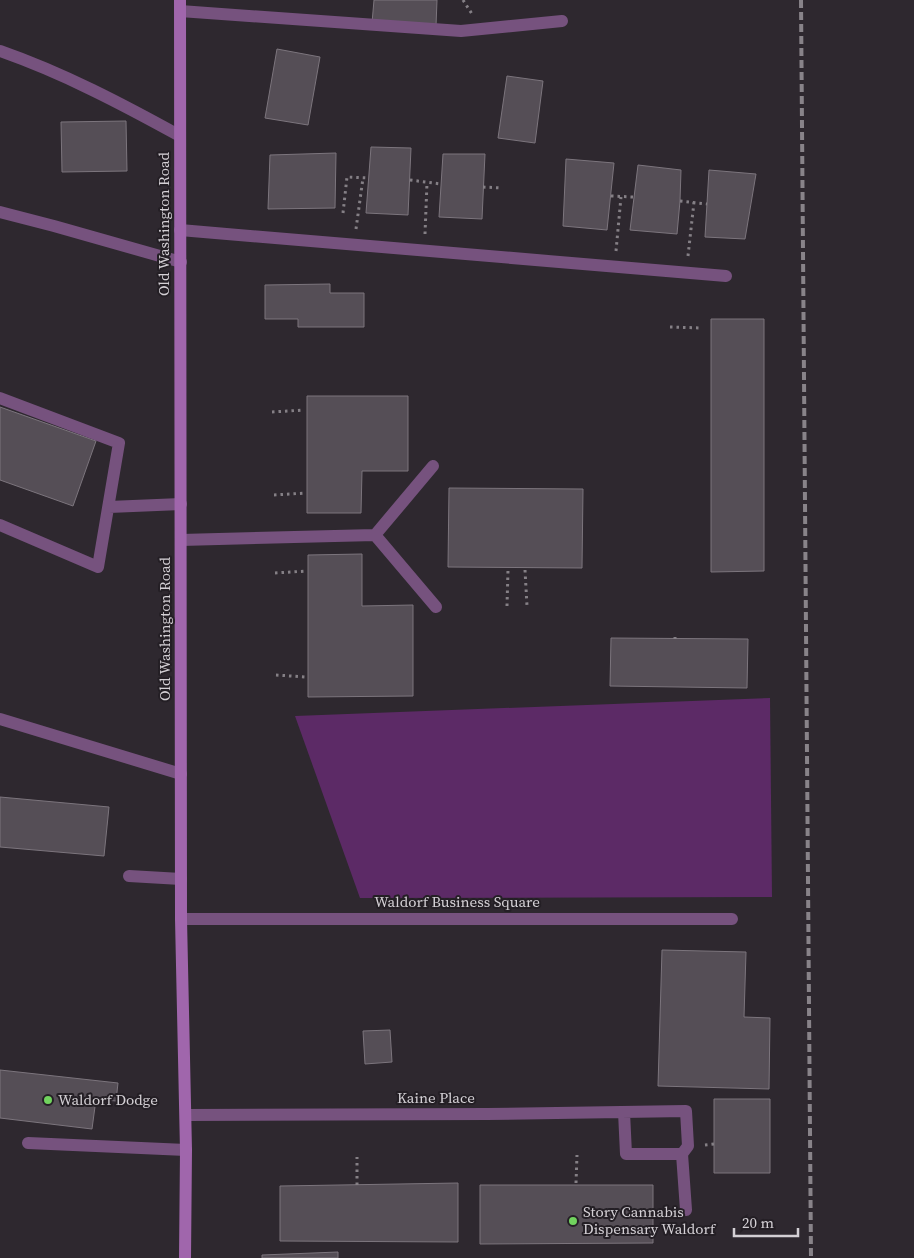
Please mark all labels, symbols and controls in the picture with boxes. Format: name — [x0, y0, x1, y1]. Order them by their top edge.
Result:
street label: Old Washington Road — [153, 151, 174, 296]
street label: Old Washington Road — [154, 556, 175, 701]
street label: Waldorf Business Square — [374, 891, 540, 912]
street label: Kaine Place — [397, 1087, 475, 1108]
place label: Waldorf Dodge — [58, 1089, 158, 1110]
marker: Waldorf Dodge — [42, 1094, 54, 1106]
place label: Story Cannabis Dispensary Waldorf — [583, 1201, 717, 1239]
scale bar — [734, 1206, 798, 1238]
text: 20 m — [742, 1212, 774, 1233]
marker: Story Cannabis Dispensary Waldorf — [567, 1215, 579, 1227]

